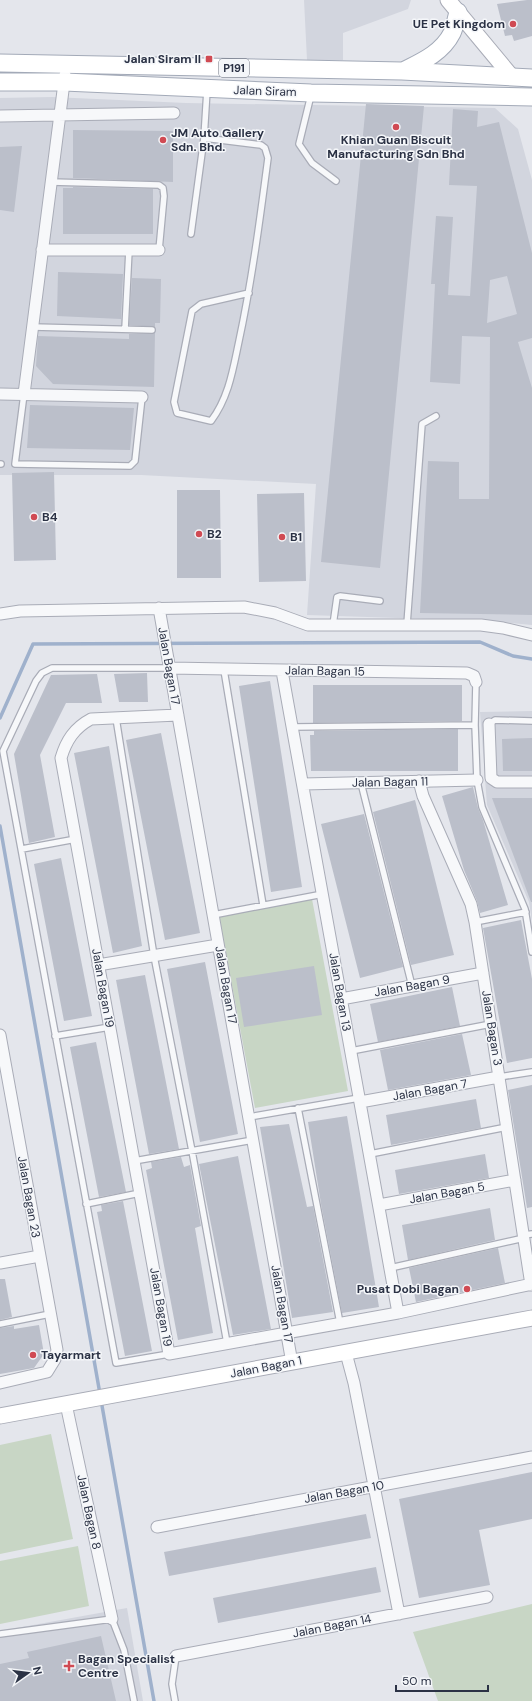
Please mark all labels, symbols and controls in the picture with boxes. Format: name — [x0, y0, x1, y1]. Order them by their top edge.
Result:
place label: UE Pet Kingdom — [413, 16, 505, 32]
marker: UE Pet Kingdom — [508, 19, 518, 29]
place label: Jalan Siram II — [124, 51, 201, 67]
marker: Jalan Siram II — [204, 54, 214, 64]
road number: P191 — [219, 59, 249, 77]
street label: Jalan Siram — [233, 82, 297, 100]
marker: Khian Guan Biscuit Manufacturing Sdn Bhd — [391, 122, 401, 132]
place label: JM Auto Gallery Sdn. Bhd. — [171, 125, 265, 155]
place label: Khian Guan Biscuit Manufacturing Sdn Bhd — [327, 132, 465, 162]
marker: JM Auto Gallery Sdn. Bhd. — [158, 135, 168, 145]
place label: B4 — [42, 509, 58, 525]
marker: B4 — [29, 512, 39, 522]
place label: B2 — [207, 526, 222, 542]
marker: B2 — [194, 529, 204, 539]
place label: B1 — [290, 529, 302, 545]
marker: B1 — [277, 532, 287, 542]
street label: Jalan Bagan 17 — [154, 626, 184, 706]
street label: Jalan Bagan 15 — [285, 662, 365, 680]
street label: Jalan Bagan 11 — [352, 773, 428, 791]
street label: Jalan Bagan 17 — [211, 945, 241, 1025]
street label: Jalan Bagan 19 — [88, 947, 118, 1029]
street label: Jalan Bagan 13 — [325, 951, 355, 1033]
street label: Jalan Bagan 9 — [373, 971, 451, 1001]
street label: Jalan Bagan 3 — [478, 989, 506, 1067]
street label: Jalan Bagan 7 — [392, 1076, 468, 1104]
street label: Jalan Bagan 23 — [14, 1155, 44, 1239]
street label: Jalan Bagan 5 — [408, 1179, 486, 1207]
street label: Jalan Bagan 17 — [267, 1264, 297, 1344]
street label: Jalan Bagan 19 — [146, 1266, 176, 1348]
place label: Pusat Dobi Bagan — [357, 1281, 459, 1297]
marker: Pusat Dobi Bagan — [462, 1284, 472, 1294]
place label: Tayarmart — [41, 1347, 101, 1363]
marker: Tayarmart — [28, 1350, 38, 1360]
street label: Jalan Bagan 1 — [229, 1352, 303, 1382]
street label: Jalan Bagan 8 — [73, 1473, 105, 1551]
street label: Jalan Bagan 10 — [303, 1477, 385, 1507]
street label: Jalan Bagan 14 — [291, 1611, 373, 1641]
place label: Bagan Specialist Centre — [78, 1651, 175, 1681]
north arrow — [8, 1653, 48, 1693]
marker: Bagan Specialist Centre — [63, 1660, 75, 1672]
text: N — [30, 1665, 45, 1676]
scale bar — [396, 1667, 488, 1693]
text: 50 m — [402, 1673, 431, 1689]

